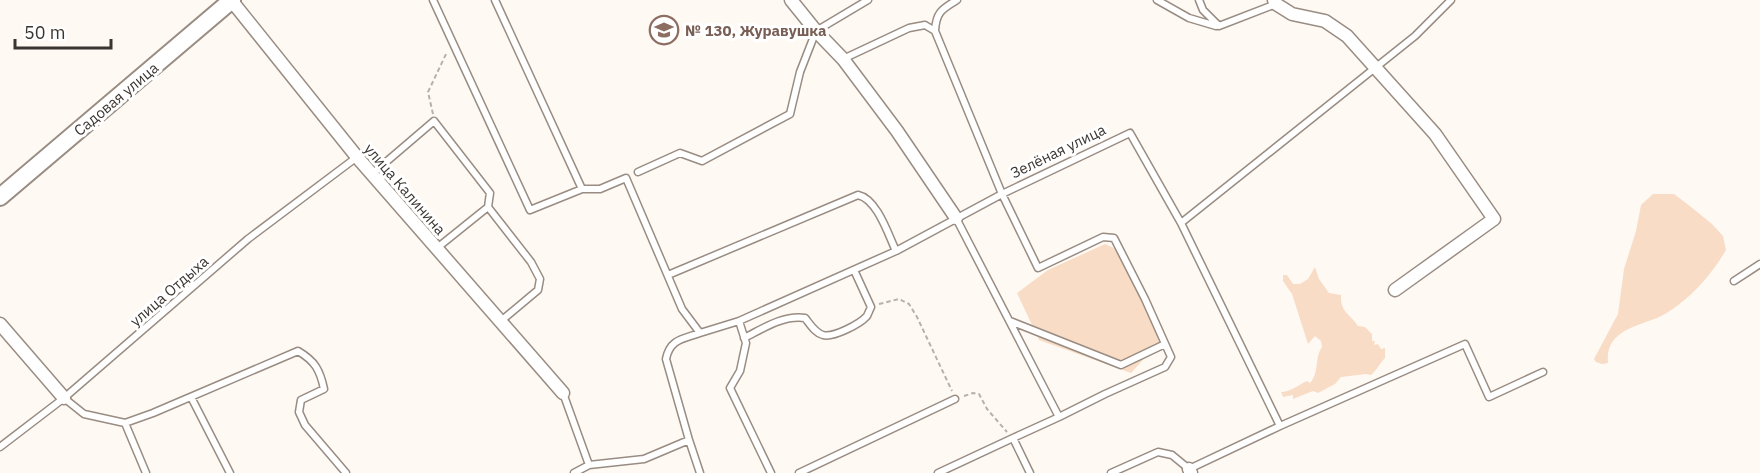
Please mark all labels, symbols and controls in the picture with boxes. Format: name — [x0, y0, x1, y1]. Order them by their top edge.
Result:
scale bar — [15, 12, 111, 50]
school or university icon: № 130, Журавушка — [648, 14, 680, 46]
text: 50 m — [24, 21, 66, 44]
place label: № 130, Журавушка — [685, 21, 827, 40]
street label: Садовая улица — [70, 58, 162, 140]
street label: Зелёная улица — [1007, 120, 1109, 182]
street label: улица Калинина — [360, 139, 450, 239]
street label: улица Отдыха — [126, 252, 212, 330]

